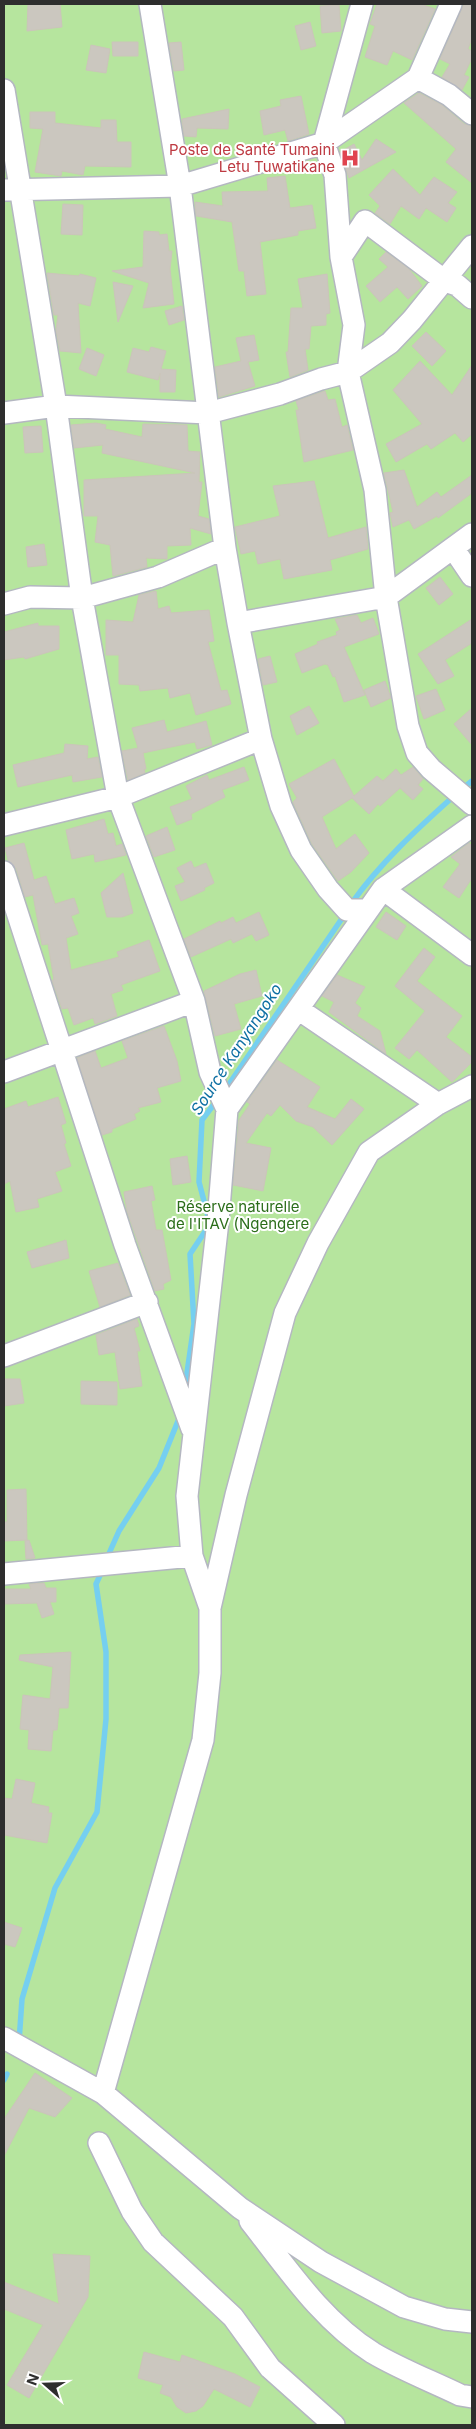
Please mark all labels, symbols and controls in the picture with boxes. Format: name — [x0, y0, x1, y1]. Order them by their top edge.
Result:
place label: Poste de Santé Tumaini Letu Tuwatikane — [169, 140, 335, 176]
hospital icon: Poste de Santé Tumaini Letu Tuwatikane — [339, 147, 361, 169]
water label: Source Kanyangoko — [186, 980, 286, 1118]
park label: Réserve naturelle de l'ITAV (Ngengere — [167, 1197, 309, 1233]
north arrow — [20, 2359, 70, 2409]
text: N — [23, 2371, 42, 2387]

